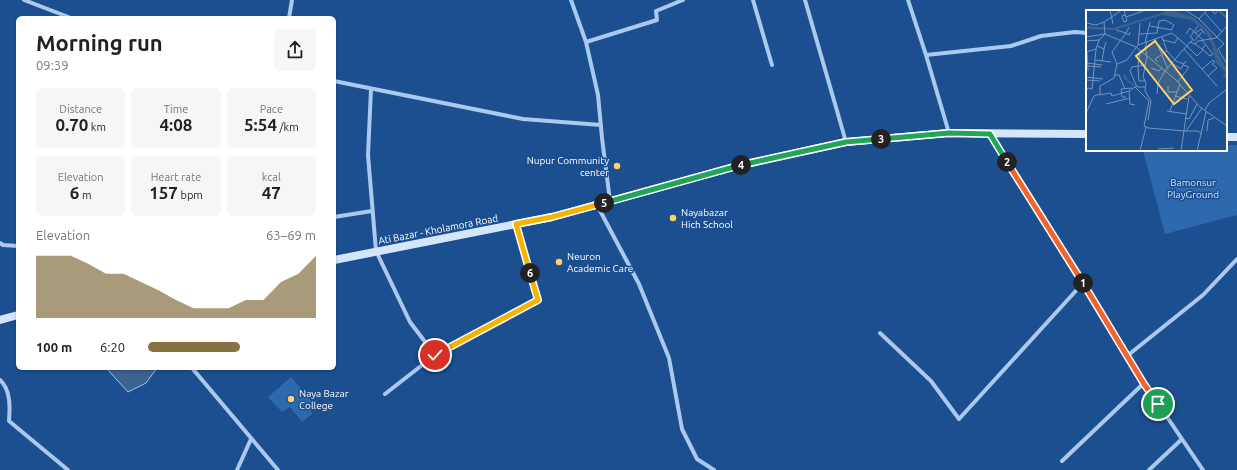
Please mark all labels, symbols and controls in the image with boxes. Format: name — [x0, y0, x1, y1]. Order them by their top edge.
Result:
inset map — [1086, 10, 1227, 151]
button: share — [274, 29, 316, 71]
text: Morning run — [36, 30, 163, 55]
text: 09:39 — [36, 58, 69, 72]
text: Distance — [59, 103, 102, 115]
text: Time — [164, 103, 188, 115]
text: Pace — [260, 103, 283, 115]
text: 0.70 — [55, 115, 88, 134]
text: 4:08 — [160, 115, 192, 134]
text: 5:54 — [244, 115, 277, 134]
text: km — [88, 121, 106, 133]
text: /km — [277, 121, 299, 133]
pin: 3 — [871, 129, 891, 149]
text: 3 — [878, 133, 884, 145]
pin: 2 — [997, 152, 1017, 172]
place label: Nupur Community center — [527, 155, 609, 178]
pin: 4 — [731, 155, 751, 175]
text: 2 — [1004, 156, 1010, 168]
text: 4 — [738, 159, 744, 171]
marker: Nupur Community center — [612, 161, 622, 171]
text: Elevation — [58, 171, 104, 183]
text: Heart rate — [151, 171, 201, 183]
text: kcal — [262, 171, 281, 183]
park label: Bamonsur PlayGround — [1167, 177, 1219, 200]
text: 6 — [70, 183, 79, 202]
text: 157 — [149, 183, 178, 202]
text: 47 — [262, 183, 281, 202]
text: m — [79, 189, 91, 201]
text: bpm — [178, 189, 203, 201]
pin: 5 — [594, 193, 614, 213]
text: 5 — [601, 197, 607, 209]
place label: Nayabazar Hich School — [681, 207, 733, 230]
street label: Ati Bazar - Kholamora Road — [377, 212, 499, 247]
marker: Nayabazar Hich School — [668, 213, 678, 223]
text: Elevation — [36, 228, 90, 242]
text: 63–69 m — [266, 228, 316, 242]
place label: Neuron Academic Care — [567, 251, 633, 274]
marker: Neuron Academic Care — [554, 257, 564, 267]
pin: 6 — [520, 263, 540, 283]
text: 6 — [527, 267, 533, 279]
pin: 1 — [1073, 273, 1093, 293]
text: 1 — [1080, 277, 1086, 289]
pin — [418, 338, 452, 372]
text: 100 m — [36, 340, 72, 354]
text: 6:20 — [100, 340, 125, 354]
icon: check — [424, 344, 446, 366]
pin — [1141, 387, 1175, 421]
place label: Naya Bazar College — [299, 388, 349, 411]
icon: arrive — [1147, 393, 1169, 415]
marker: Naya Bazar College — [286, 394, 296, 404]

